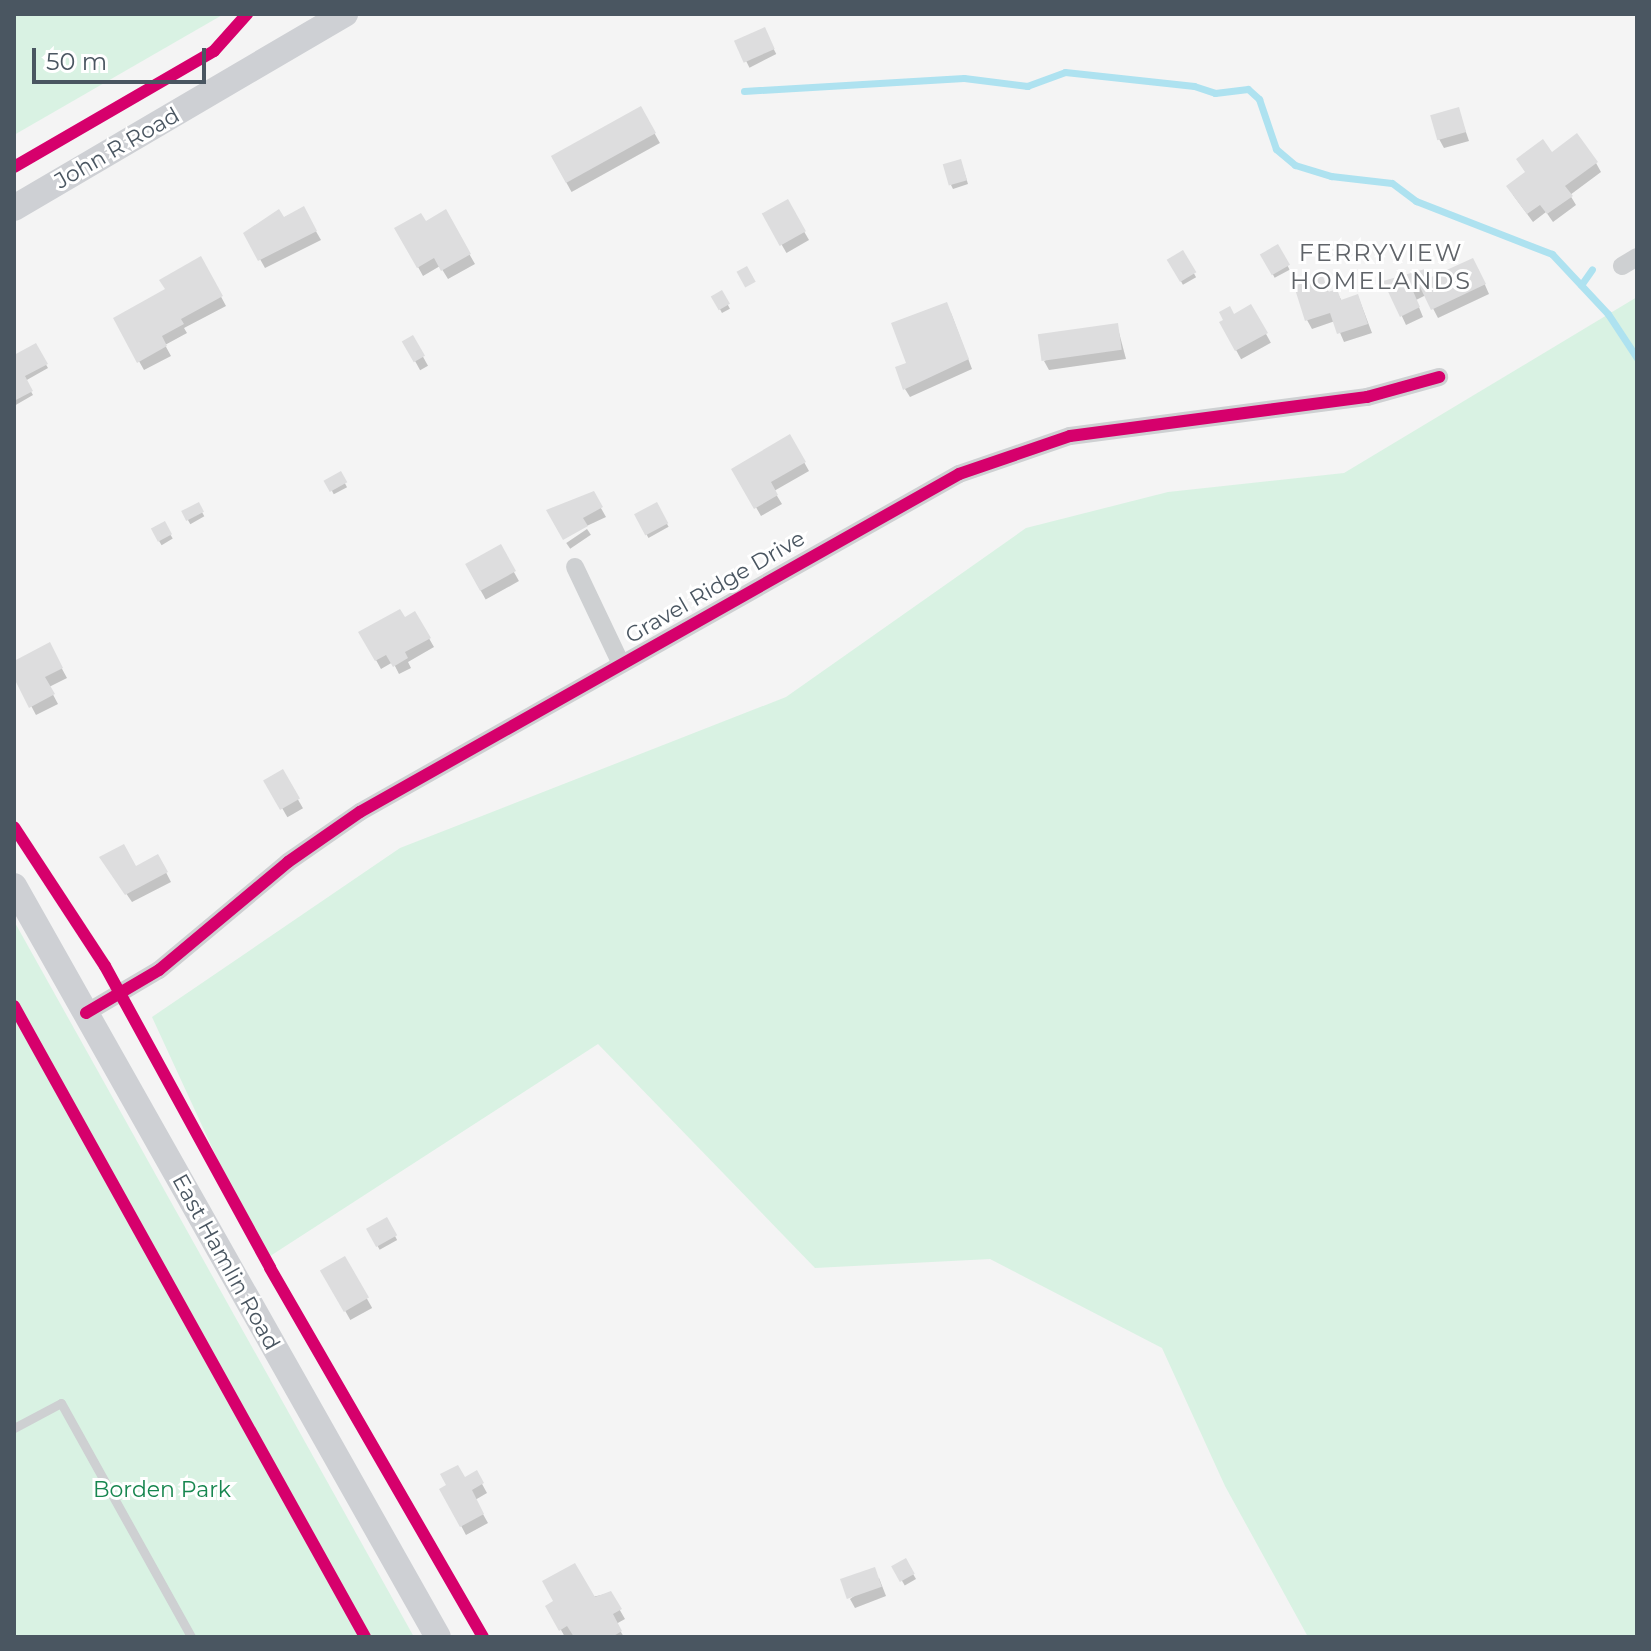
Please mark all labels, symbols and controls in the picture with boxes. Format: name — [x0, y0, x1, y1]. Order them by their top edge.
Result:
scale bar — [36, 32, 210, 82]
text: 50 m — [46, 47, 107, 76]
street label: John R Road — [50, 102, 184, 194]
district label: FERRYVIEW HOMELANDS — [1290, 239, 1472, 295]
street label: Gravel Ridge Drive — [621, 525, 809, 649]
street label: East Hamlin Road — [167, 1169, 285, 1355]
park label: Borden Park — [93, 1477, 231, 1503]

